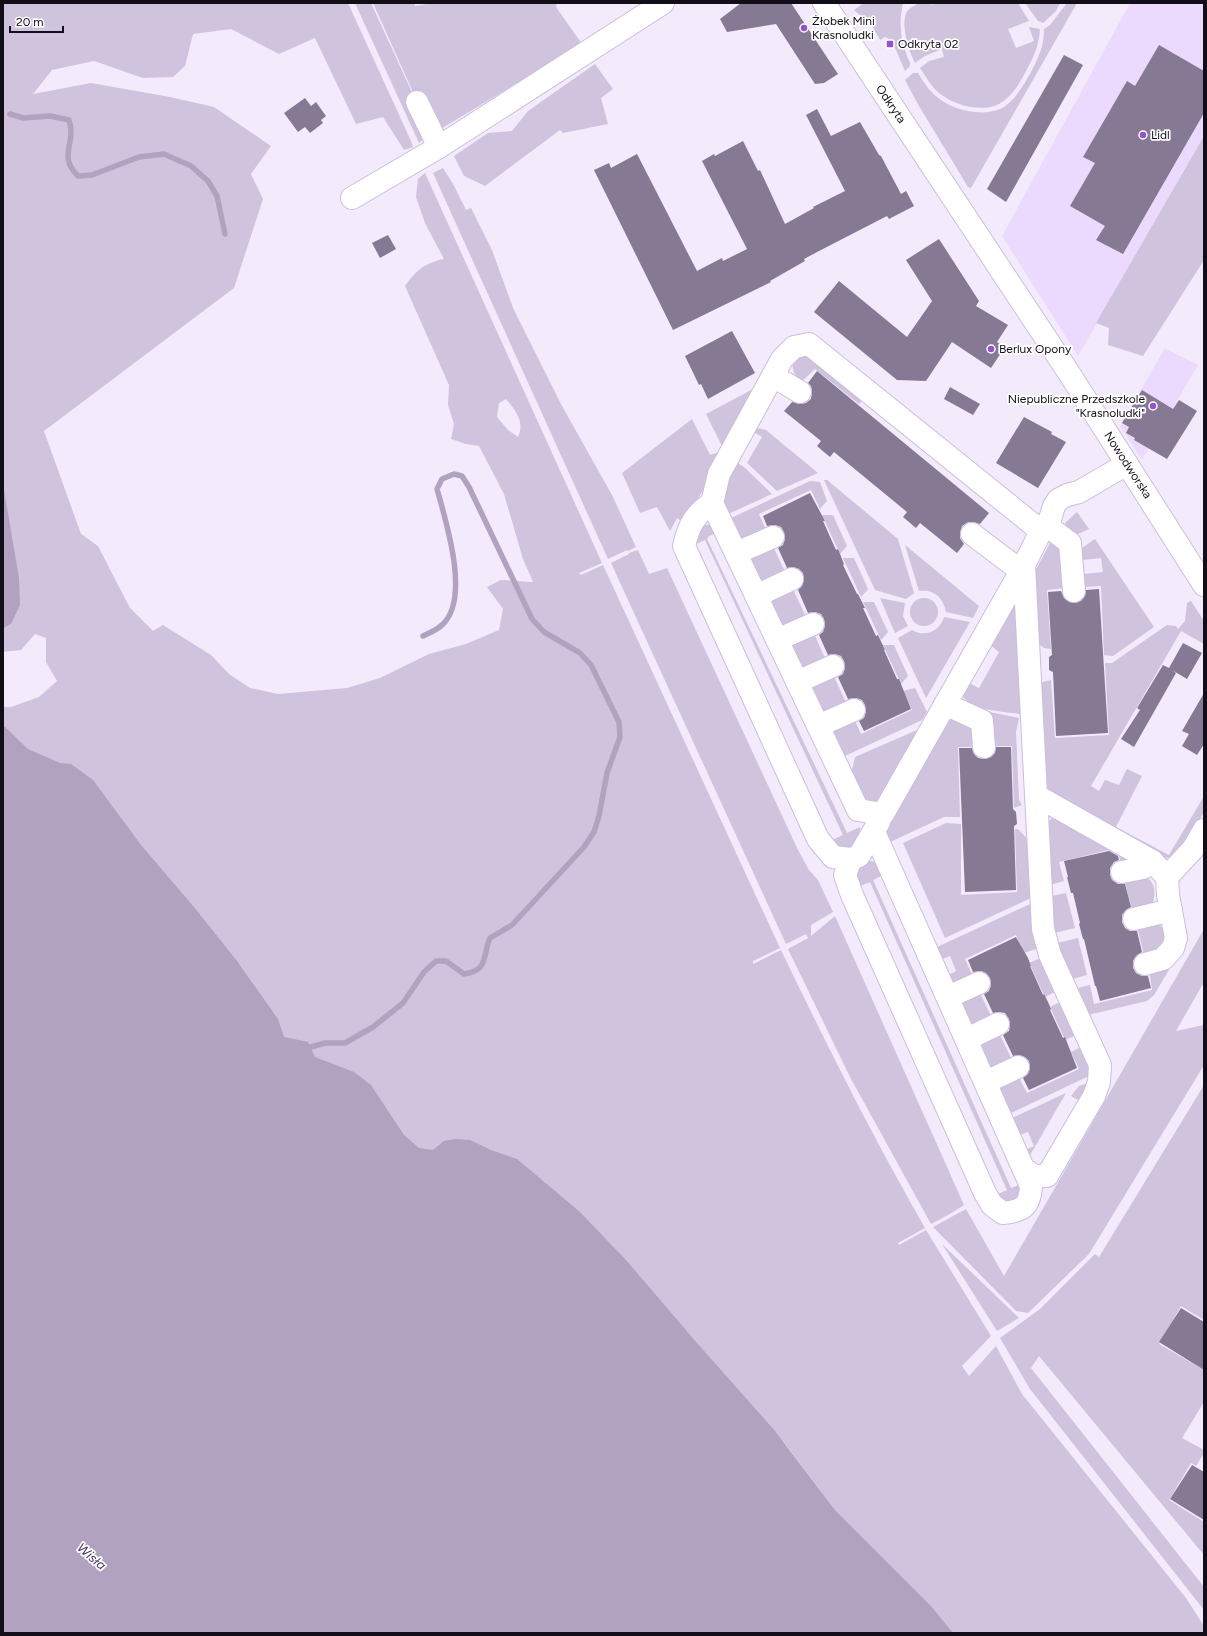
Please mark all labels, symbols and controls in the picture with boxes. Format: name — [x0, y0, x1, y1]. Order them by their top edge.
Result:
scale bar — [10, 8, 63, 34]
place label: Żłobek Mini Krasnoludki — [812, 14, 875, 42]
text: 20 m — [16, 15, 44, 29]
marker: Żłobek Mini Krasnoludki — [799, 23, 809, 33]
place label: Odkryta 02 — [898, 37, 959, 51]
marker: Odkryta 02 — [885, 39, 895, 49]
street label: Odkryta — [873, 82, 909, 126]
place label: Lidl — [1151, 128, 1170, 142]
marker: Lidl — [1138, 130, 1148, 140]
place label: Berlux Opony — [999, 342, 1072, 356]
marker: Berlux Opony — [986, 344, 996, 354]
place label: Niepubliczne Przedszkole "Krasnoludki" — [1008, 392, 1145, 420]
marker: Niepubliczne Przedszkole "Krasnoludki" — [1148, 401, 1158, 411]
street label: Nowodworska — [1101, 429, 1155, 501]
water label: Wisła — [74, 1540, 109, 1573]

